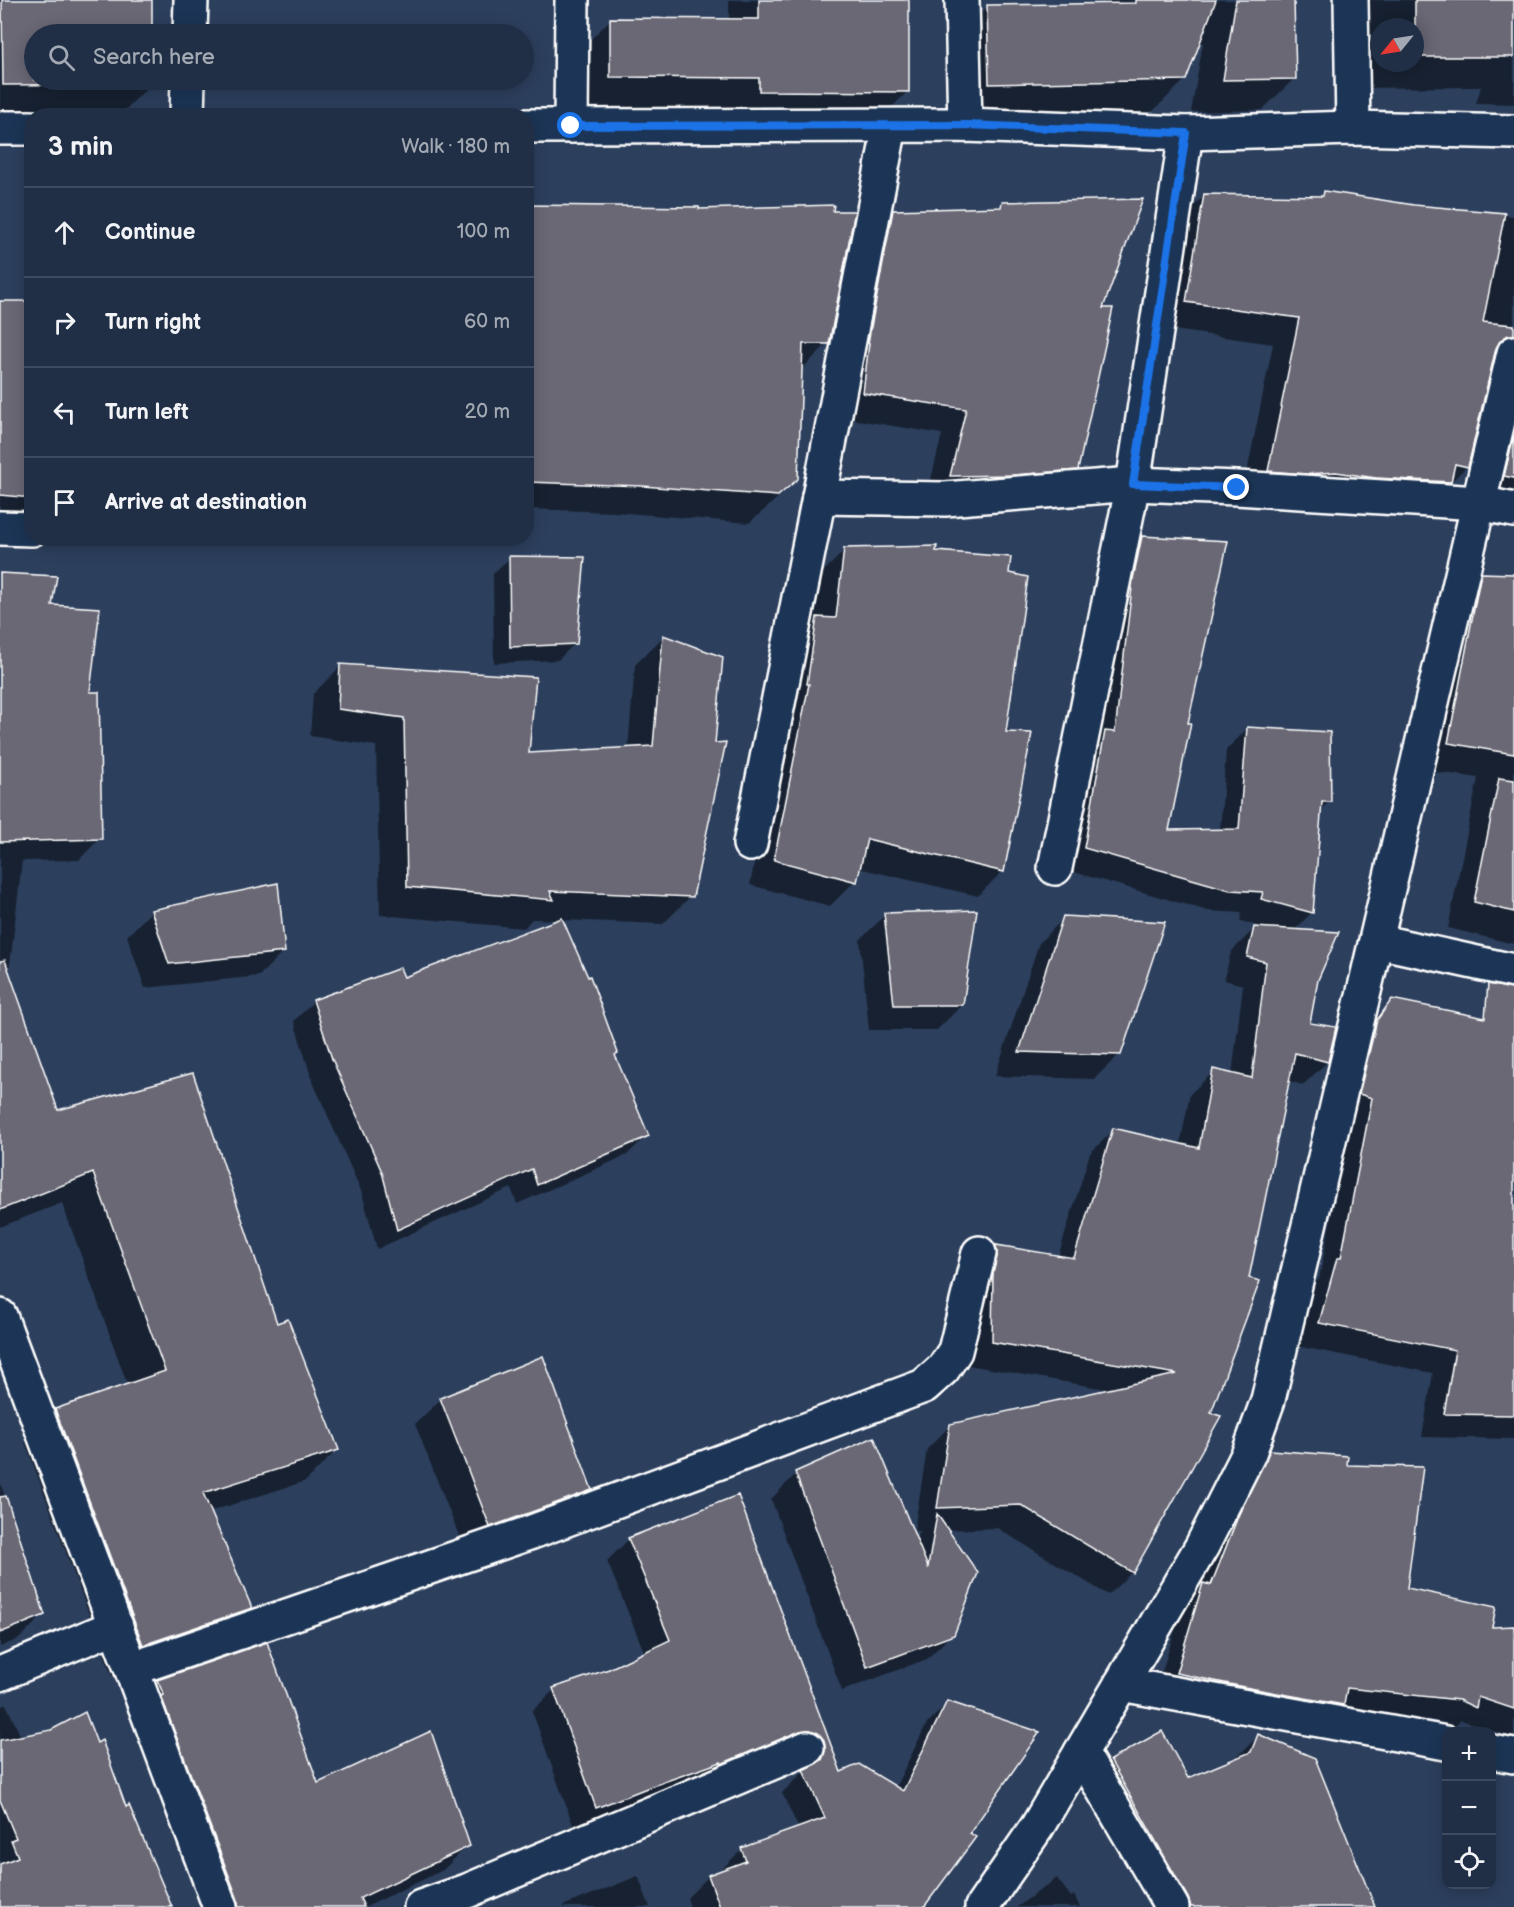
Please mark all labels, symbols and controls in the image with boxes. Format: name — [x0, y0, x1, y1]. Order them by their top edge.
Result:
north arrow — [1370, 18, 1424, 72]
search box — [24, 24, 534, 90]
icon: search — [45, 41, 78, 74]
text: Search here — [93, 44, 215, 71]
route start — [557, 112, 583, 138]
text: 3 min — [48, 132, 113, 163]
text: Walk · 180 m — [401, 135, 510, 159]
icon: ahead — [48, 216, 81, 249]
text: Continue — [105, 219, 195, 246]
text: 100 m — [457, 220, 510, 244]
icon: right — [48, 306, 81, 339]
text: Turn right — [105, 309, 201, 336]
text: 60 m — [464, 310, 510, 334]
icon: left — [48, 396, 81, 429]
text: Turn left — [105, 399, 189, 426]
text: 20 m — [465, 400, 510, 424]
route end — [1223, 474, 1249, 500]
icon: arrive — [48, 486, 81, 519]
text: Arrive at destination — [105, 489, 307, 516]
map controls — [1442, 1727, 1496, 1889]
button: + — [1442, 1727, 1496, 1781]
button: − — [1442, 1781, 1496, 1835]
button: locate — [1442, 1835, 1496, 1889]

